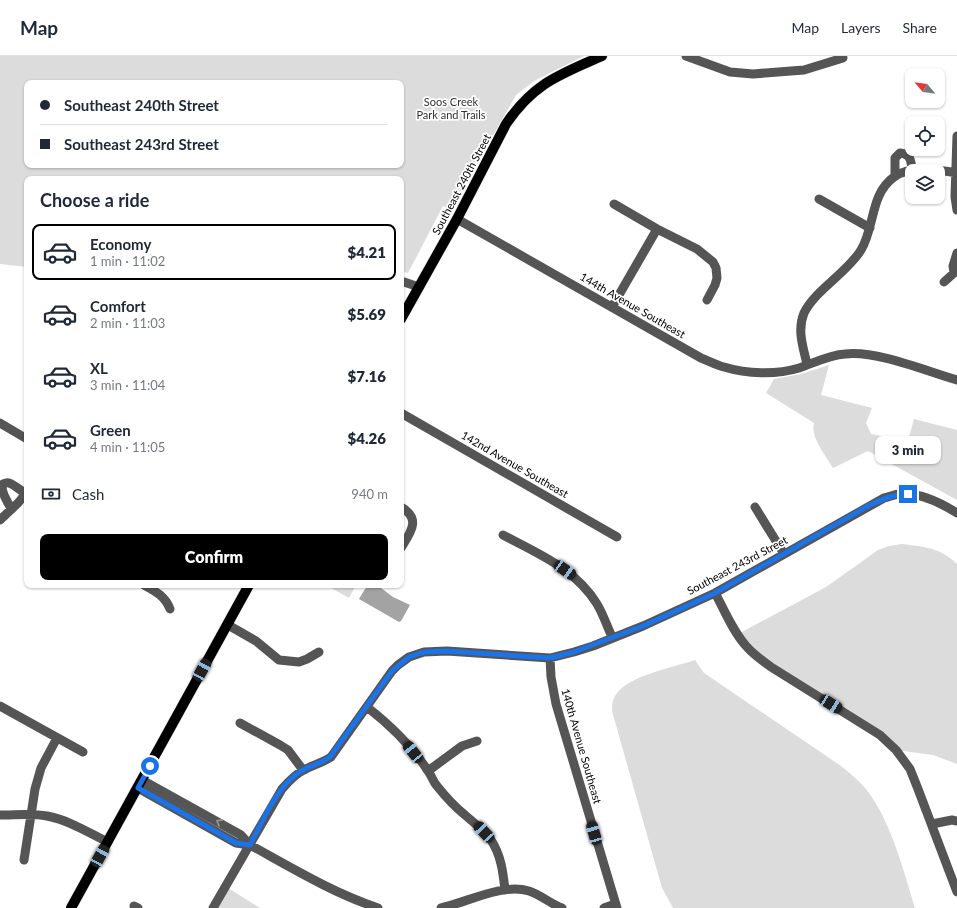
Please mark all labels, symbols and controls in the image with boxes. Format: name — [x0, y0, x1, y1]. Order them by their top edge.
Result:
text: Map — [20, 16, 58, 39]
text: Map — [791, 19, 819, 36]
text: Layers — [841, 19, 881, 36]
text: Share — [903, 19, 937, 36]
north arrow — [905, 68, 945, 108]
map controls — [905, 68, 945, 204]
park label: Soos Creek Park and Trails — [416, 95, 486, 121]
text: Southeast 240th Street — [64, 96, 219, 114]
button: locate — [905, 116, 945, 156]
street label: Southeast 240th Street — [429, 131, 493, 237]
text: Southeast 243rd Street — [64, 135, 219, 153]
button: layers — [905, 164, 945, 204]
text: Choose a ride — [40, 189, 149, 211]
icon: car — [42, 234, 78, 270]
text: Economy — [90, 235, 151, 253]
text: $4.21 — [348, 243, 386, 261]
text: 1 min · 11:02 — [90, 253, 165, 269]
street label: 144th Avenue Southeast — [578, 270, 688, 340]
icon: car — [42, 296, 78, 332]
text: Comfort — [90, 297, 146, 315]
text: $5.69 — [348, 305, 386, 323]
text: 2 min · 11:03 — [90, 315, 165, 331]
icon: car — [42, 358, 78, 394]
text: XL — [90, 359, 108, 377]
text: $7.16 — [348, 367, 386, 385]
text: 3 min · 11:04 — [90, 377, 165, 393]
icon: car — [42, 420, 78, 456]
text: Green — [90, 421, 131, 439]
street label: 142nd Avenue Southeast — [459, 428, 571, 500]
text: $4.26 — [348, 429, 386, 447]
callout: 3 min — [875, 436, 941, 464]
text: 4 min · 11:05 — [90, 439, 165, 455]
text: 3 min — [892, 442, 924, 458]
icon: cash — [40, 483, 62, 505]
text: Cash — [72, 485, 104, 503]
route end — [899, 485, 917, 503]
text: 940 m — [351, 486, 388, 502]
street label: Southeast 243rd Street — [684, 533, 790, 597]
button: Confirm — [40, 534, 388, 580]
car — [552, 558, 578, 582]
car — [191, 657, 213, 683]
street label: 140th Avenue Southeast — [559, 687, 605, 805]
car — [818, 693, 844, 715]
car — [401, 739, 425, 765]
route start — [141, 757, 159, 775]
car — [471, 819, 497, 845]
one-way arrow — [215, 820, 223, 827]
car — [585, 820, 603, 846]
car — [89, 843, 111, 869]

